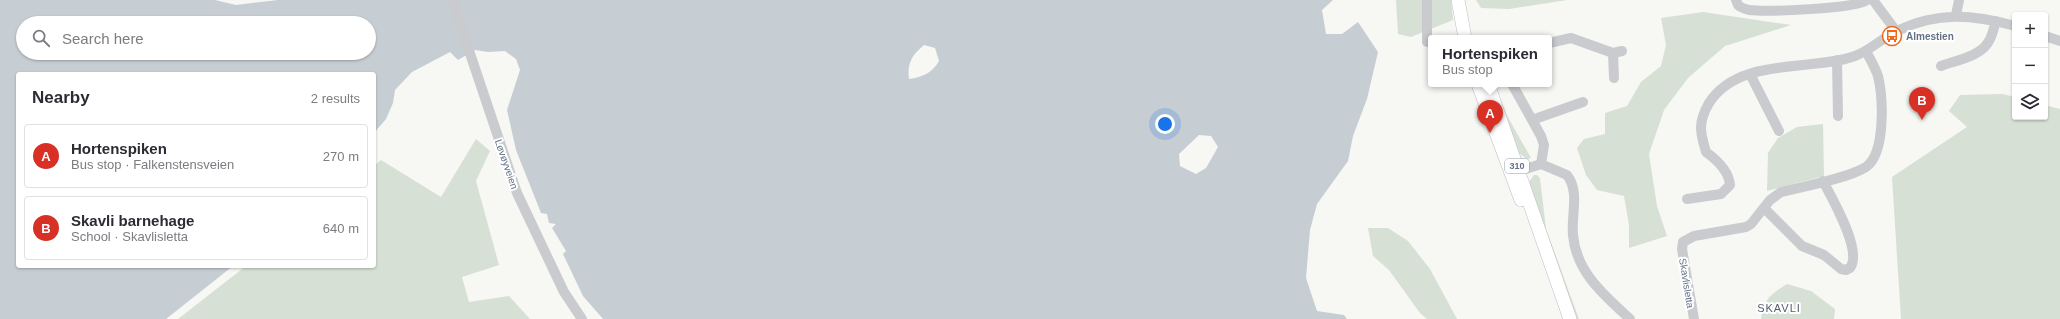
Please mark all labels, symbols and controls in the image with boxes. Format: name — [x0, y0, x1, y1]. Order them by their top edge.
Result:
map controls — [2012, 12, 2048, 120]
button: + — [2012, 12, 2048, 48]
search box — [16, 16, 376, 60]
bus stop icon: Almestien — [1881, 25, 1903, 47]
icon: search — [30, 27, 52, 49]
text: Search here — [62, 30, 144, 47]
place label: Almestien — [1906, 31, 1954, 42]
popup — [1428, 35, 1552, 87]
text: Hortenspiken — [1442, 45, 1538, 62]
button: − — [2012, 48, 2048, 84]
text: Bus stop — [1442, 62, 1493, 77]
button: layers — [2012, 84, 2048, 120]
pin: B — [1909, 87, 1935, 120]
text: Nearby — [32, 88, 90, 107]
text: 2 results — [311, 91, 360, 106]
pin: A — [1477, 100, 1503, 133]
your location — [1155, 114, 1175, 134]
street label: Løvøyveien — [493, 138, 520, 190]
text: Hortenspiken — [71, 140, 167, 157]
text: A — [41, 149, 51, 164]
text: 270 m — [323, 149, 359, 164]
text: Bus stop · Falkenstensveien — [71, 157, 234, 172]
road number: 310 — [1505, 159, 1529, 173]
text: Skavli barnehage — [71, 212, 194, 229]
text: B — [41, 221, 51, 236]
text: 640 m — [323, 221, 359, 236]
text: School · Skavlisletta — [71, 229, 188, 244]
street label: Skavlisletta — [1677, 257, 1696, 309]
district label: SKAVLI — [1757, 302, 1801, 314]

